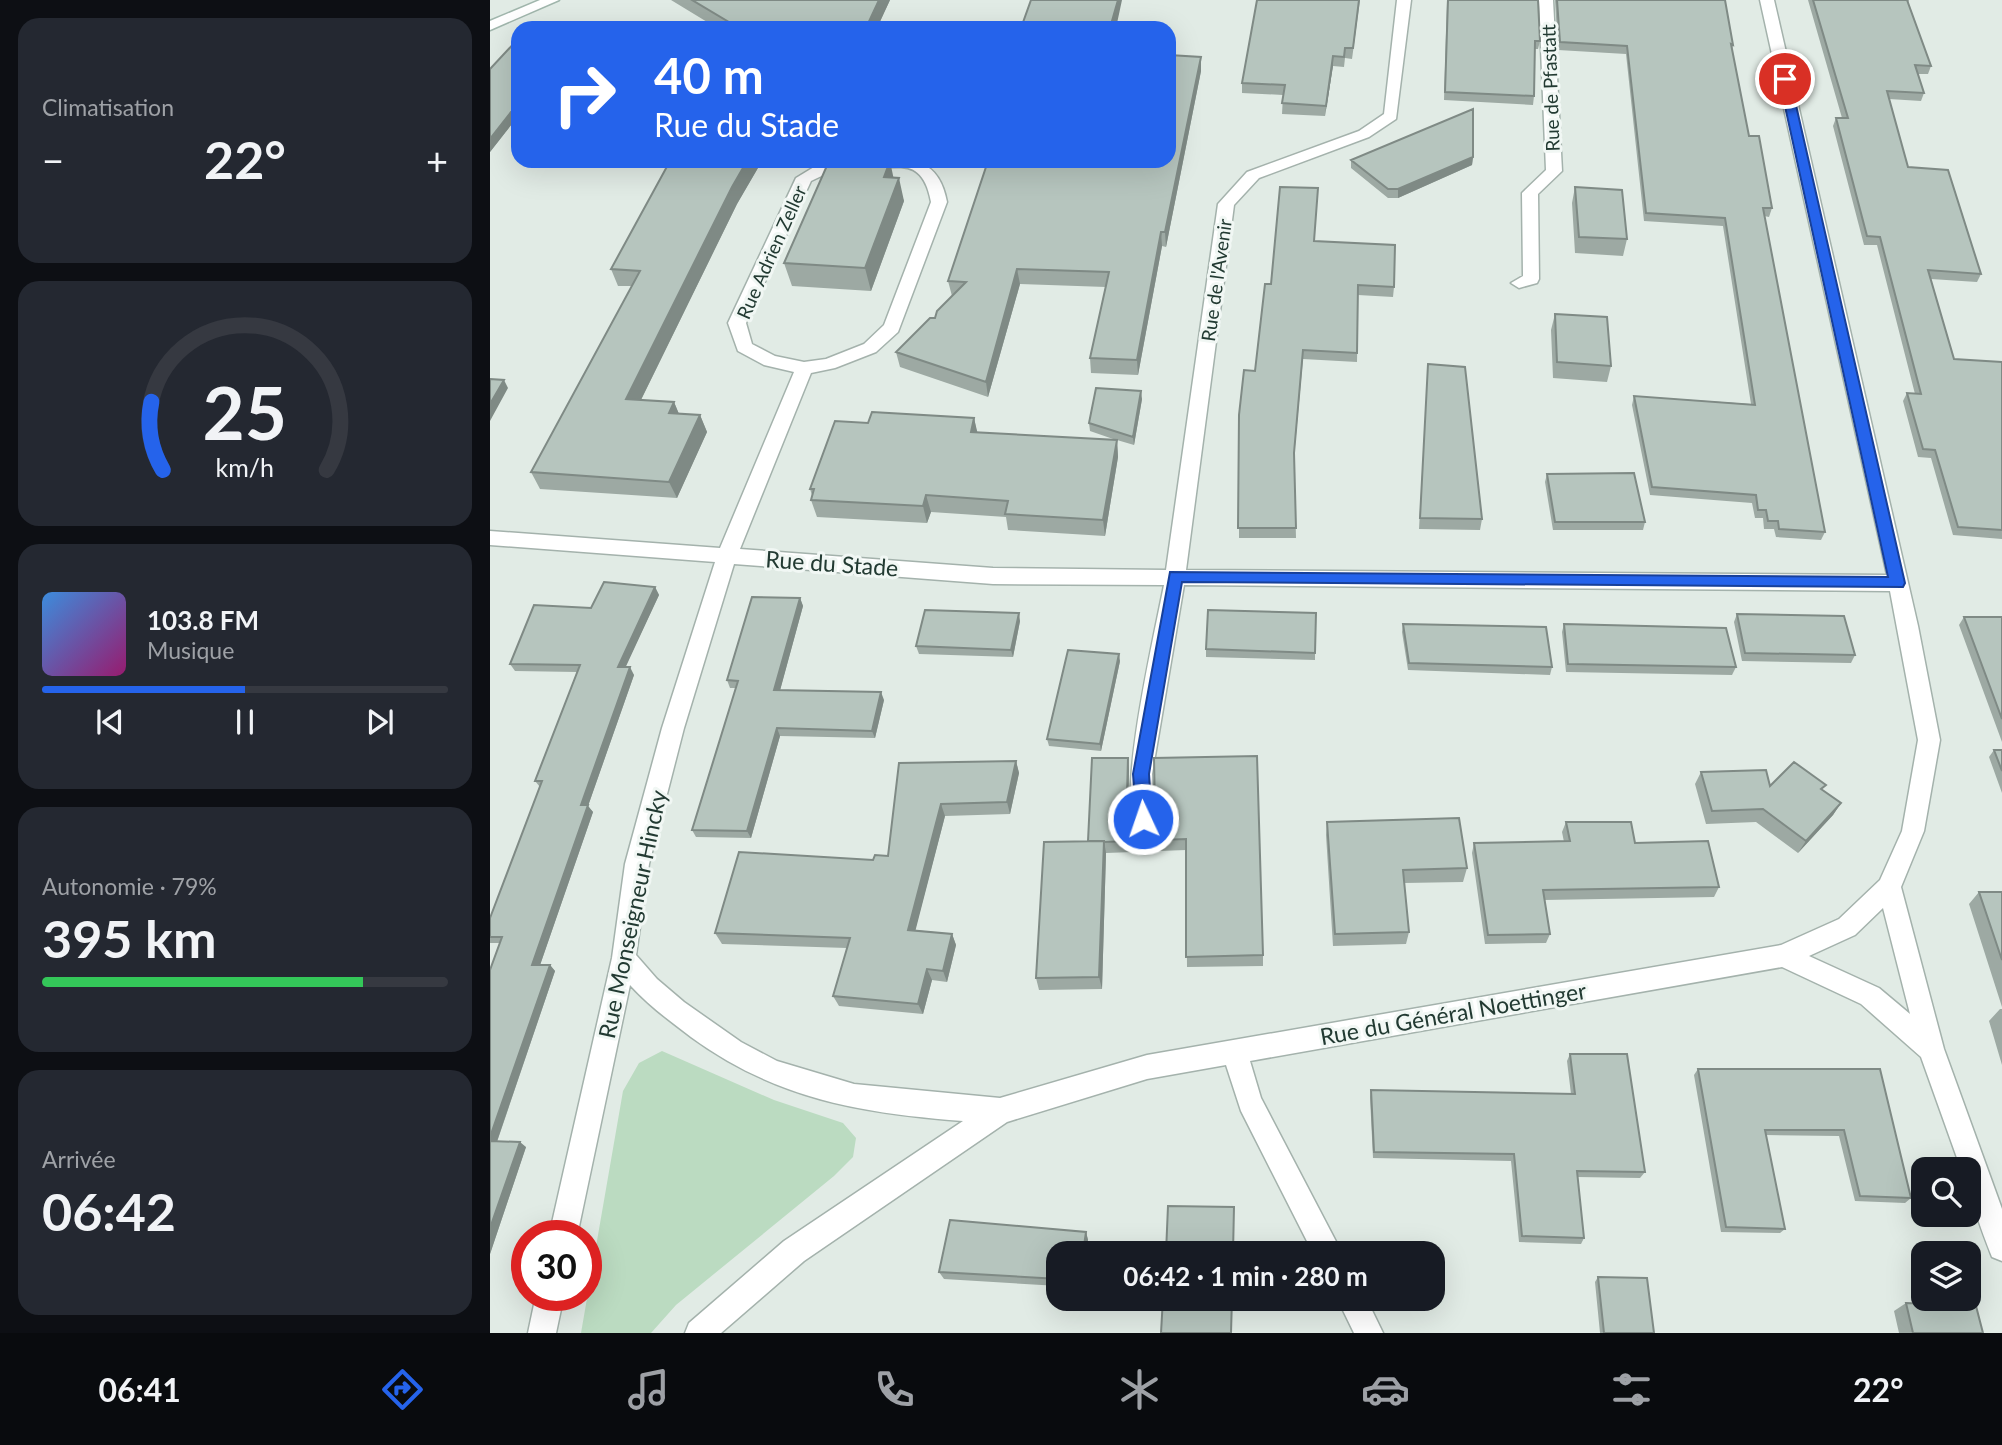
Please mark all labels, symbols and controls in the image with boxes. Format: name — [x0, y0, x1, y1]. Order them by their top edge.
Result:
street label: Rue de Pfastatt — [1536, 24, 1564, 152]
text: 40 m — [654, 46, 764, 104]
icon: right — [539, 49, 630, 140]
pin — [1755, 49, 1815, 109]
icon: arrive — [1766, 60, 1804, 98]
text: Climatisation — [42, 93, 174, 121]
text: Rue du Stade — [654, 105, 839, 144]
text: 22° — [204, 128, 286, 190]
text: − — [42, 137, 64, 183]
text: + — [426, 137, 448, 183]
street label: Rue Adrien Zeller — [731, 182, 811, 322]
street label: Rue de l'Avenir — [1196, 217, 1236, 343]
text: 25 — [203, 368, 287, 456]
text: km/h — [216, 451, 274, 481]
street label: Rue du Stade — [765, 544, 899, 582]
text: 103.8 FM — [147, 604, 259, 636]
text: Musique — [147, 636, 234, 664]
icon: previous — [91, 703, 129, 741]
icon: pause — [226, 703, 264, 741]
icon: next — [361, 703, 399, 741]
position arrow — [1106, 782, 1180, 856]
street label: Rue Monseigneur Hincky — [592, 787, 672, 1041]
text: Autonomie · 79% — [42, 872, 217, 900]
text: 395 km — [42, 907, 216, 969]
street label: Rue du Général Noettinger — [1318, 976, 1589, 1050]
text: Arrivée — [42, 1145, 116, 1173]
map controls — [1911, 1157, 1981, 1311]
button: search — [1911, 1157, 1981, 1227]
text: 06:42 — [42, 1180, 176, 1242]
speed limit sign: 30 — [511, 1220, 602, 1311]
button: layers — [1911, 1241, 1981, 1311]
text: 06:42 · 1 min · 280 m — [1123, 1260, 1368, 1292]
icon: directions — [378, 1365, 427, 1414]
icon: music — [624, 1365, 673, 1414]
icon: phone — [870, 1365, 919, 1414]
icon: climate — [1115, 1365, 1164, 1414]
icon: car — [1361, 1365, 1410, 1414]
icon: filters — [1607, 1365, 1656, 1414]
text: 06:41 — [98, 1370, 181, 1409]
text: 22° — [1853, 1370, 1903, 1409]

